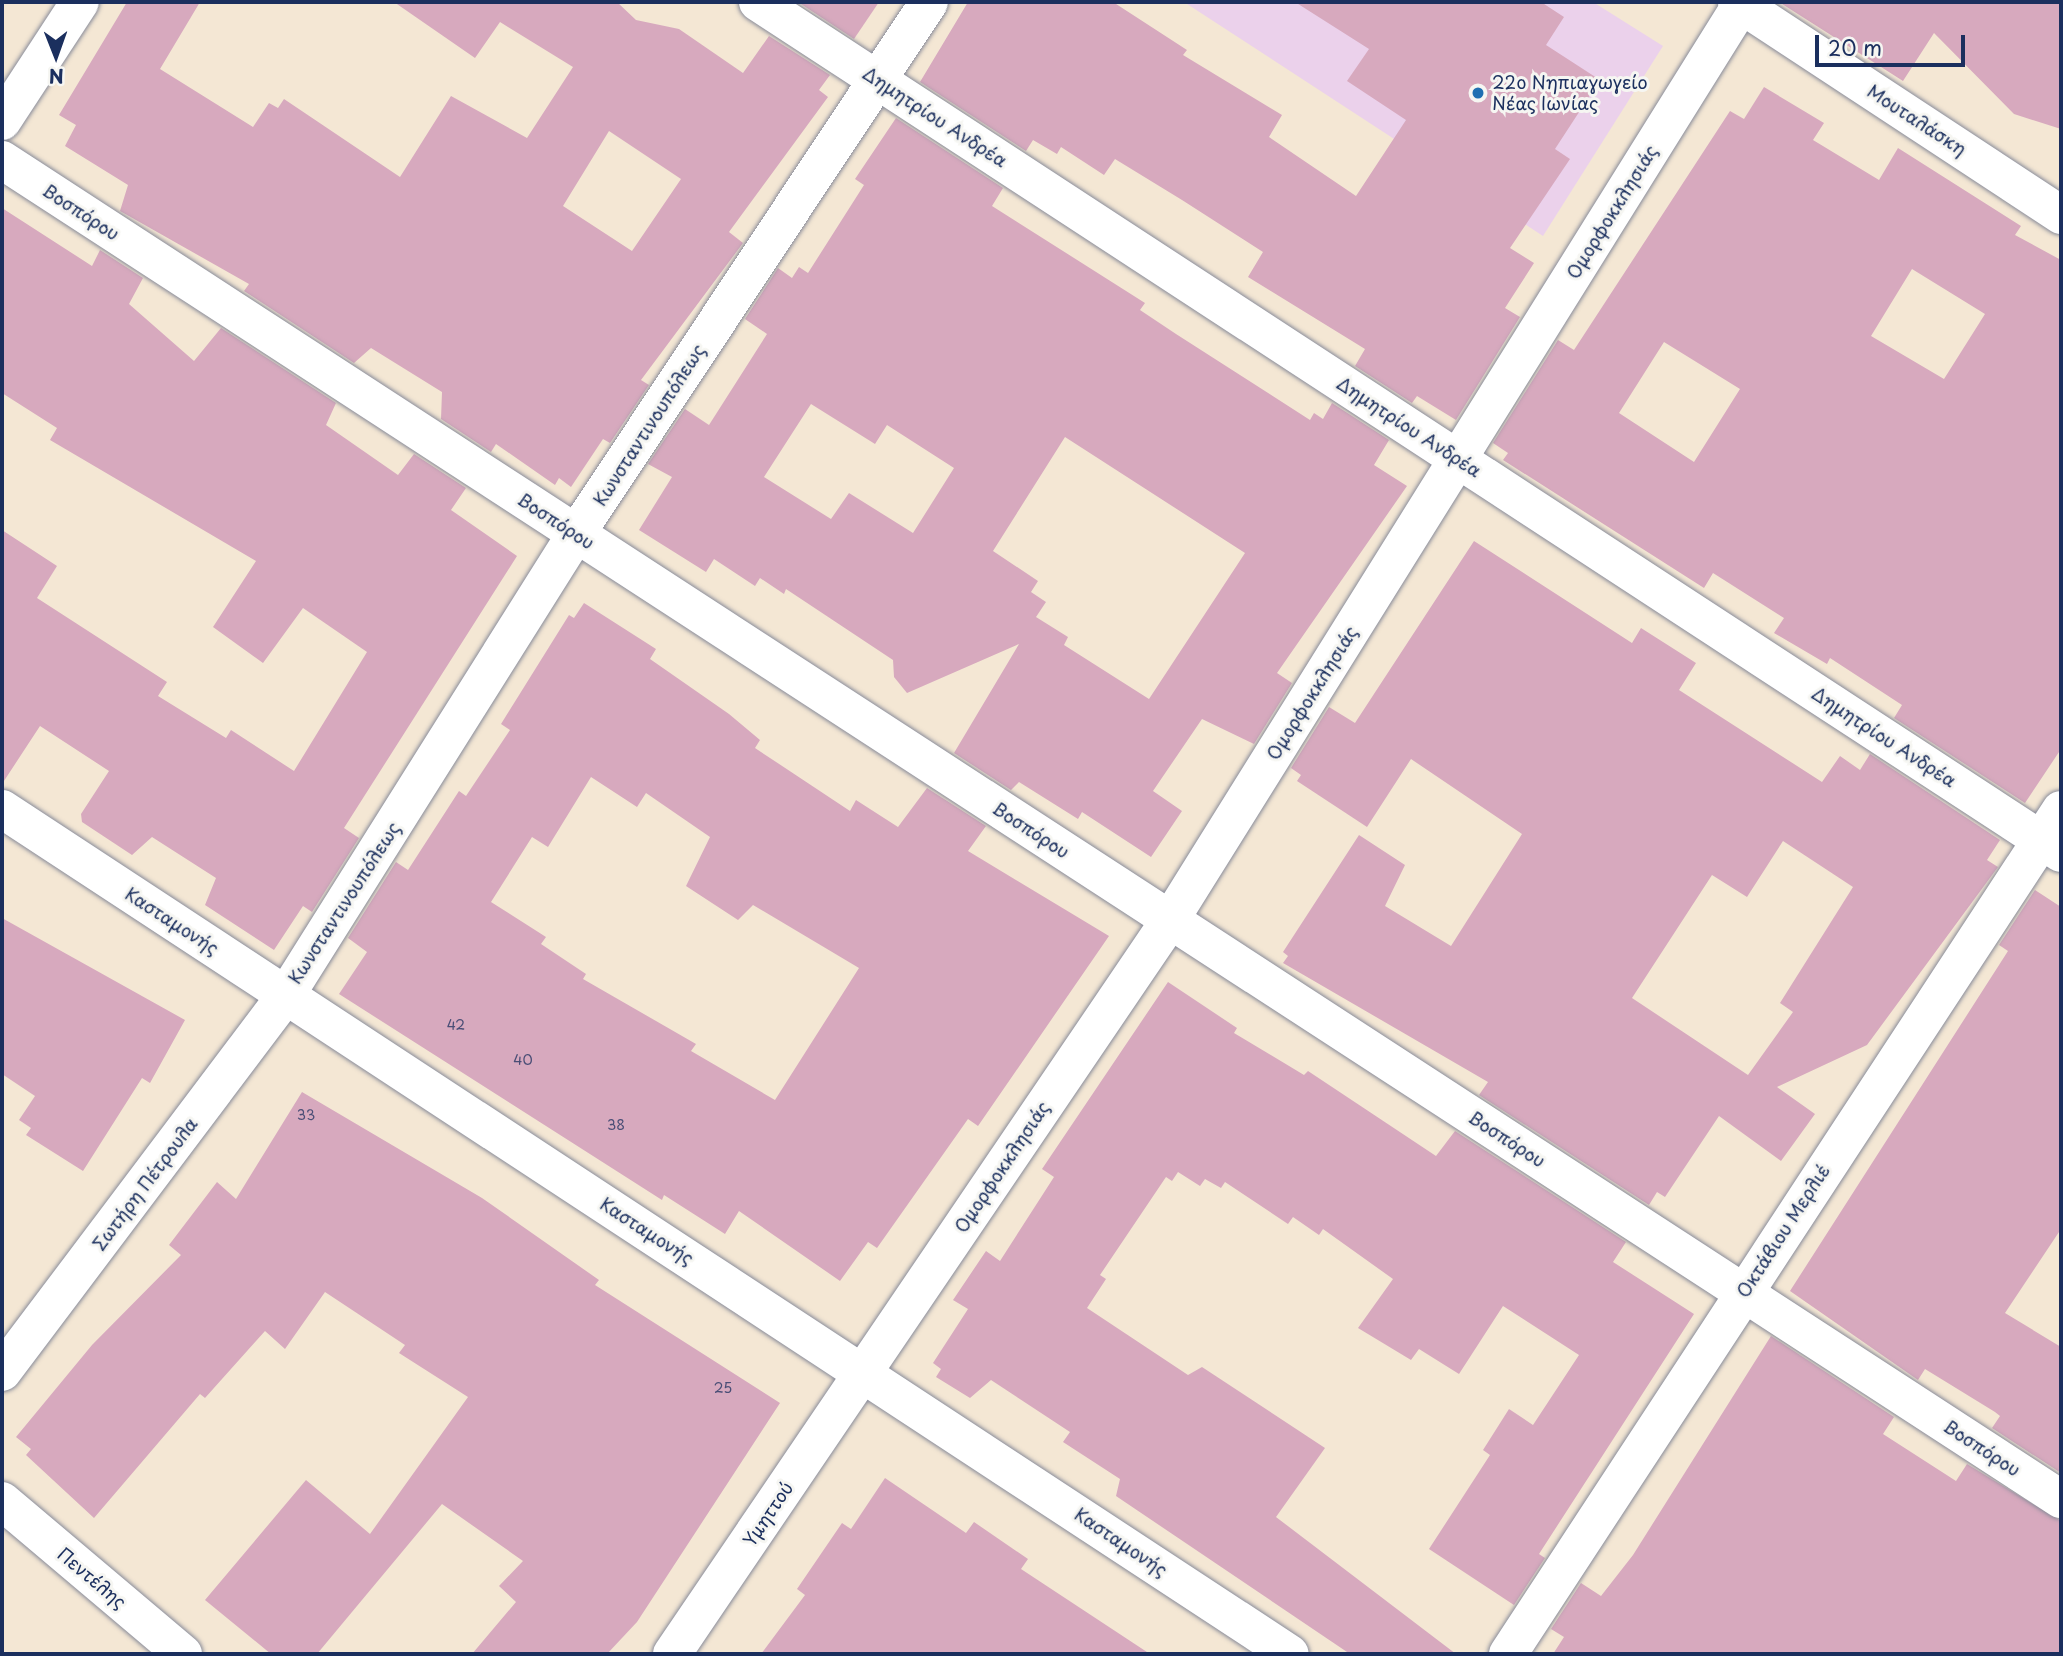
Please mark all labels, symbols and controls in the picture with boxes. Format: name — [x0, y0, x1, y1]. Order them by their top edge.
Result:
north arrow — [21, 21, 91, 91]
scale bar — [1818, 21, 1968, 65]
text: 20 m — [1828, 31, 1882, 63]
text: N — [49, 63, 64, 91]
street label: Δημητρίου Ανδρέα — [859, 63, 1011, 171]
place label: 22ο Νηπιαγωγείο Νέας Ιωνίας — [1492, 72, 1649, 114]
street label: Μουταλάσκη — [1863, 80, 1971, 160]
marker: 22ο Νηπιαγωγείο Νέας Ιωνίας — [1470, 85, 1486, 101]
street label: Ομορφοκκλησιάς — [1562, 141, 1662, 283]
street label: Βοσπόρου — [39, 179, 123, 245]
street label: Κωνσταντινουπόλεως — [589, 340, 709, 510]
street label: Δημητρίου Ανδρέα — [1333, 373, 1485, 481]
street label: Βοσπόρου — [514, 488, 598, 554]
street label: Ομορφοκκλησιάς — [1262, 622, 1362, 764]
street label: Δημητρίου Ανδρέα — [1808, 683, 1960, 791]
street label: Βοσπόρου — [989, 797, 1073, 863]
street label: Κωνσταντινουπόλεως — [284, 818, 404, 988]
street label: Κασταμονής — [121, 883, 223, 959]
house number: 42 — [447, 1017, 465, 1033]
house number: 40 — [513, 1052, 533, 1068]
street label: Ομορφοκκλησιάς — [950, 1097, 1054, 1237]
street label: Βοσπόρου — [1465, 1106, 1549, 1172]
house number: 33 — [297, 1107, 315, 1123]
street label: Σωτήρη Πέτρουλα — [88, 1113, 202, 1255]
house number: 38 — [607, 1117, 625, 1133]
street label: Οκτάβιου Μερλιέ — [1732, 1160, 1834, 1302]
street label: Κασταμονής — [596, 1193, 698, 1269]
house number: 25 — [714, 1380, 732, 1396]
street label: Βοσπόρου — [1940, 1415, 2024, 1481]
street label: Υμηττού — [739, 1478, 797, 1550]
street label: Κασταμονής — [1071, 1503, 1171, 1581]
street label: Πεντέλης — [53, 1543, 131, 1613]

